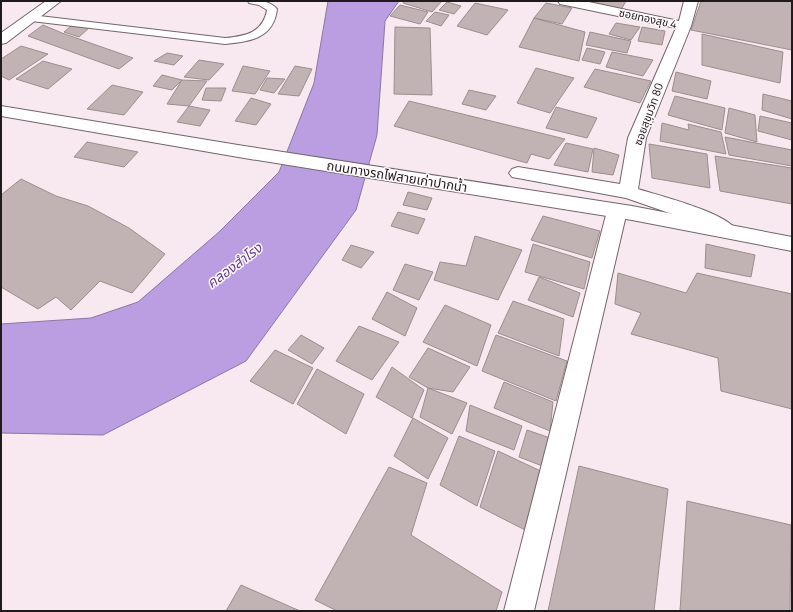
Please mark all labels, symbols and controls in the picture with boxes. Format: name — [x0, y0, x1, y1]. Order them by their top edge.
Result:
street label: ซอยทองสุข 4 — [618, 5, 678, 31]
street label: ซอยสุขุมวิท 80 — [630, 81, 666, 147]
street label: ถนนทางรถไฟสายเก่าปากน้ำ — [325, 156, 469, 196]
water label: คลองสำโรง — [203, 237, 267, 292]

